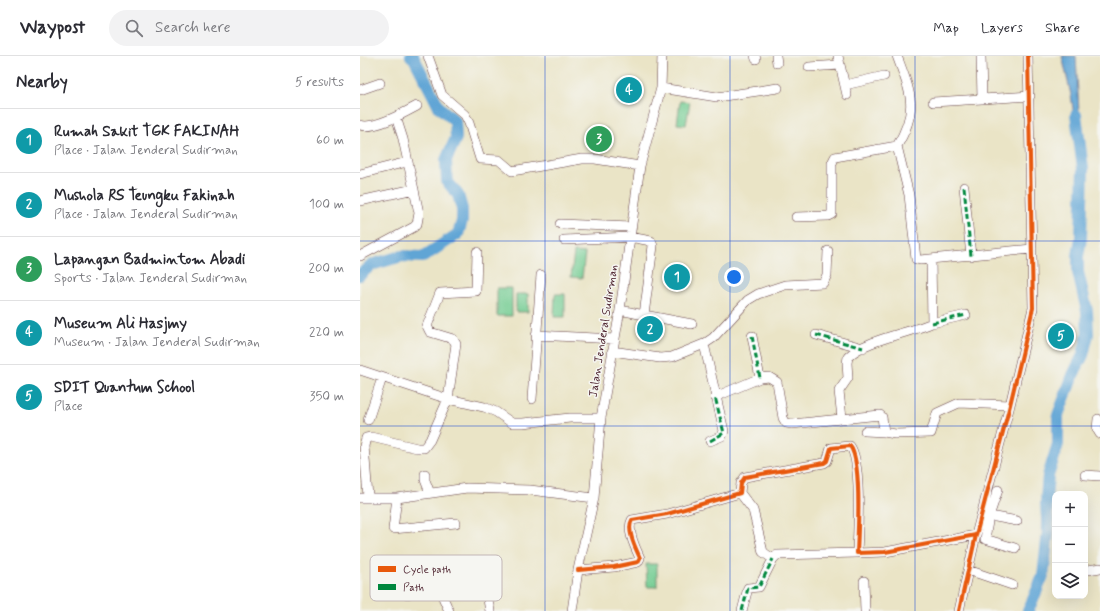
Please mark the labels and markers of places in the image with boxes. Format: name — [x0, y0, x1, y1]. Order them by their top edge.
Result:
pin: 4 — [616, 75, 642, 105]
pin: 3 — [586, 124, 612, 154]
pin: 1 — [664, 262, 690, 292]
pin: 2 — [637, 314, 663, 344]
pin: 5 — [1048, 321, 1074, 351]

